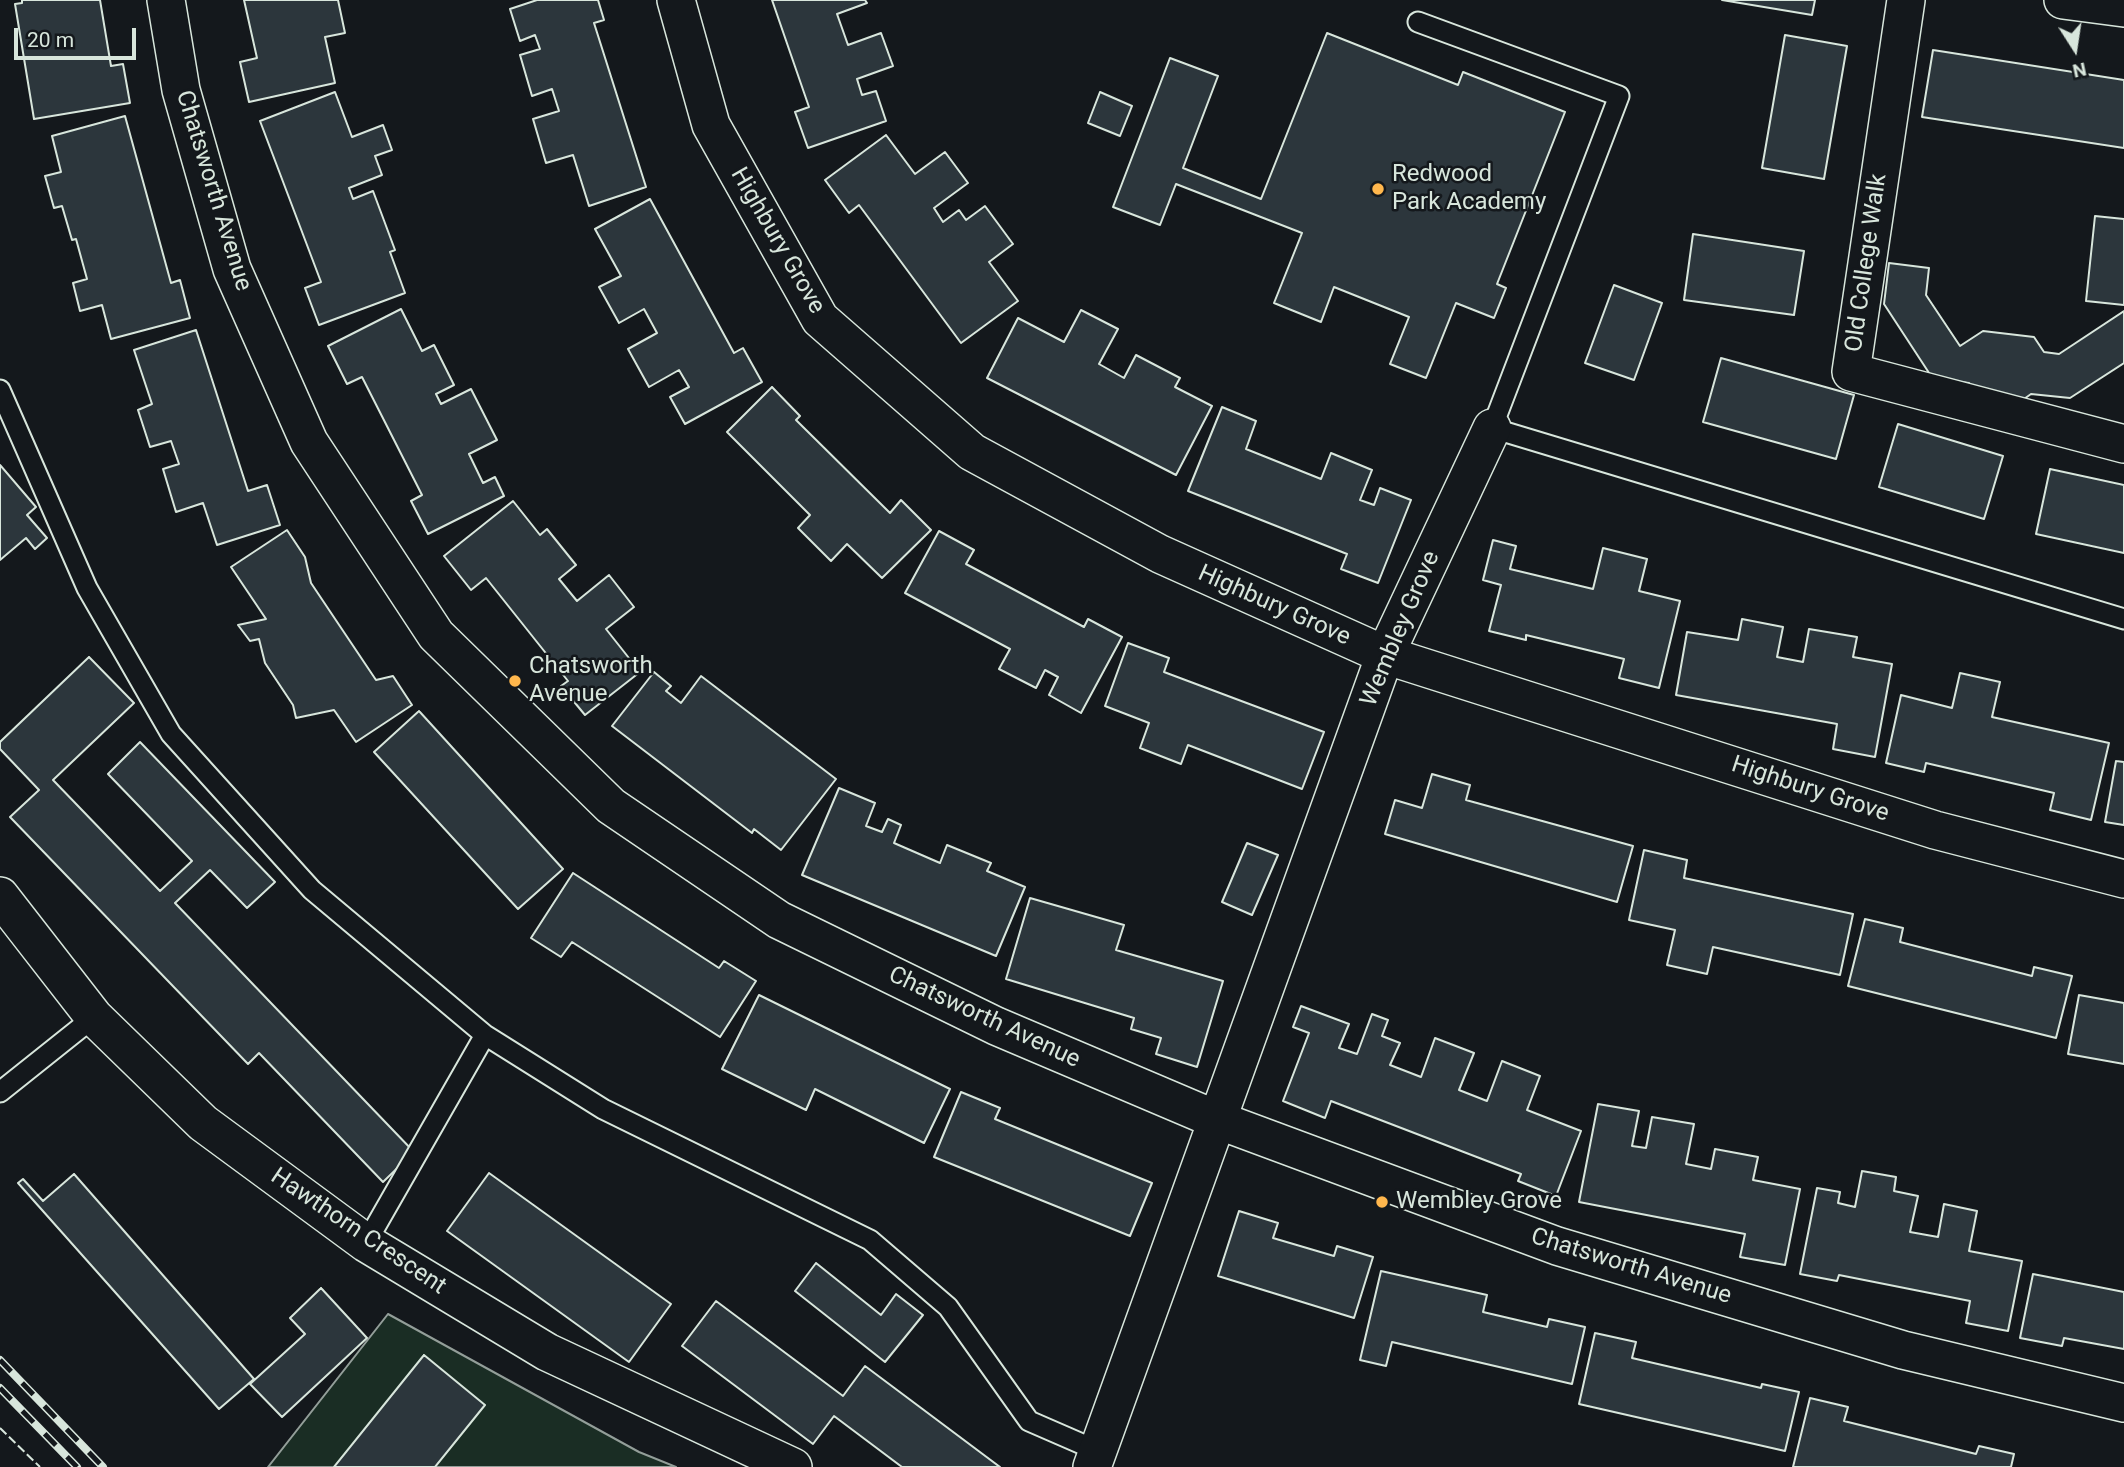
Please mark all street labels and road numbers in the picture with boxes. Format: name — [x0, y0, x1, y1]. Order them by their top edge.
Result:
street label: Chatsworth Avenue — [169, 87, 257, 295]
street label: Highbury Grove — [724, 163, 830, 319]
street label: Old College Walk — [1840, 172, 1894, 354]
street label: Wembley Grove — [1355, 547, 1447, 711]
street label: Highbury Grove — [1193, 559, 1355, 653]
street label: Highbury Grove — [1728, 751, 1892, 829]
street label: Chatsworth Avenue — [884, 961, 1084, 1075]
street label: Hawthorn Crescent — [265, 1163, 451, 1301]
street label: Chatsworth Avenue — [1527, 1223, 1735, 1311]

